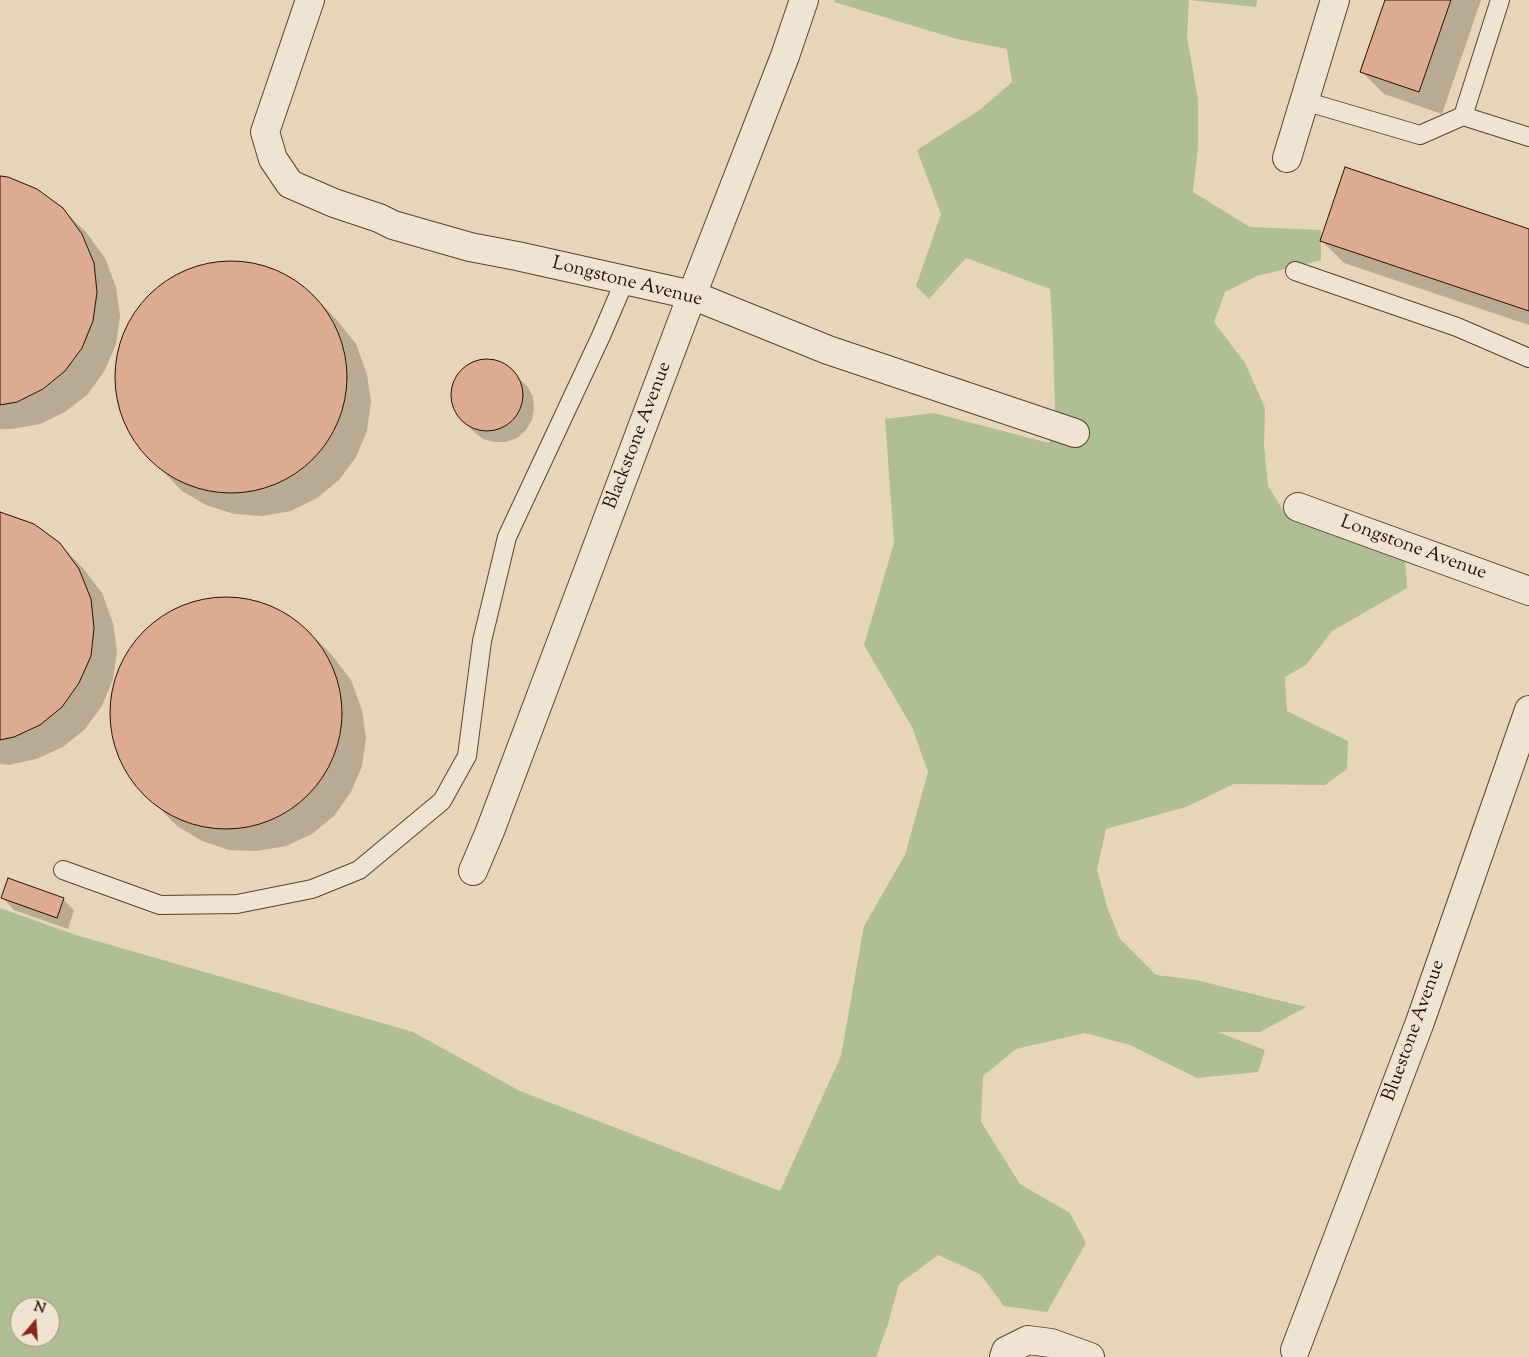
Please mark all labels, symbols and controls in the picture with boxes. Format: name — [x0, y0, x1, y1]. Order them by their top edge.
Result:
street label: Longstone Avenue — [550, 253, 704, 313]
street label: Blackstone Avenue — [600, 359, 678, 513]
street label: Longstone Avenue — [1337, 512, 1489, 586]
street label: Bluestone Avenue — [1379, 957, 1451, 1105]
north arrow — [10, 1297, 60, 1347]
text: N — [31, 1297, 48, 1320]

